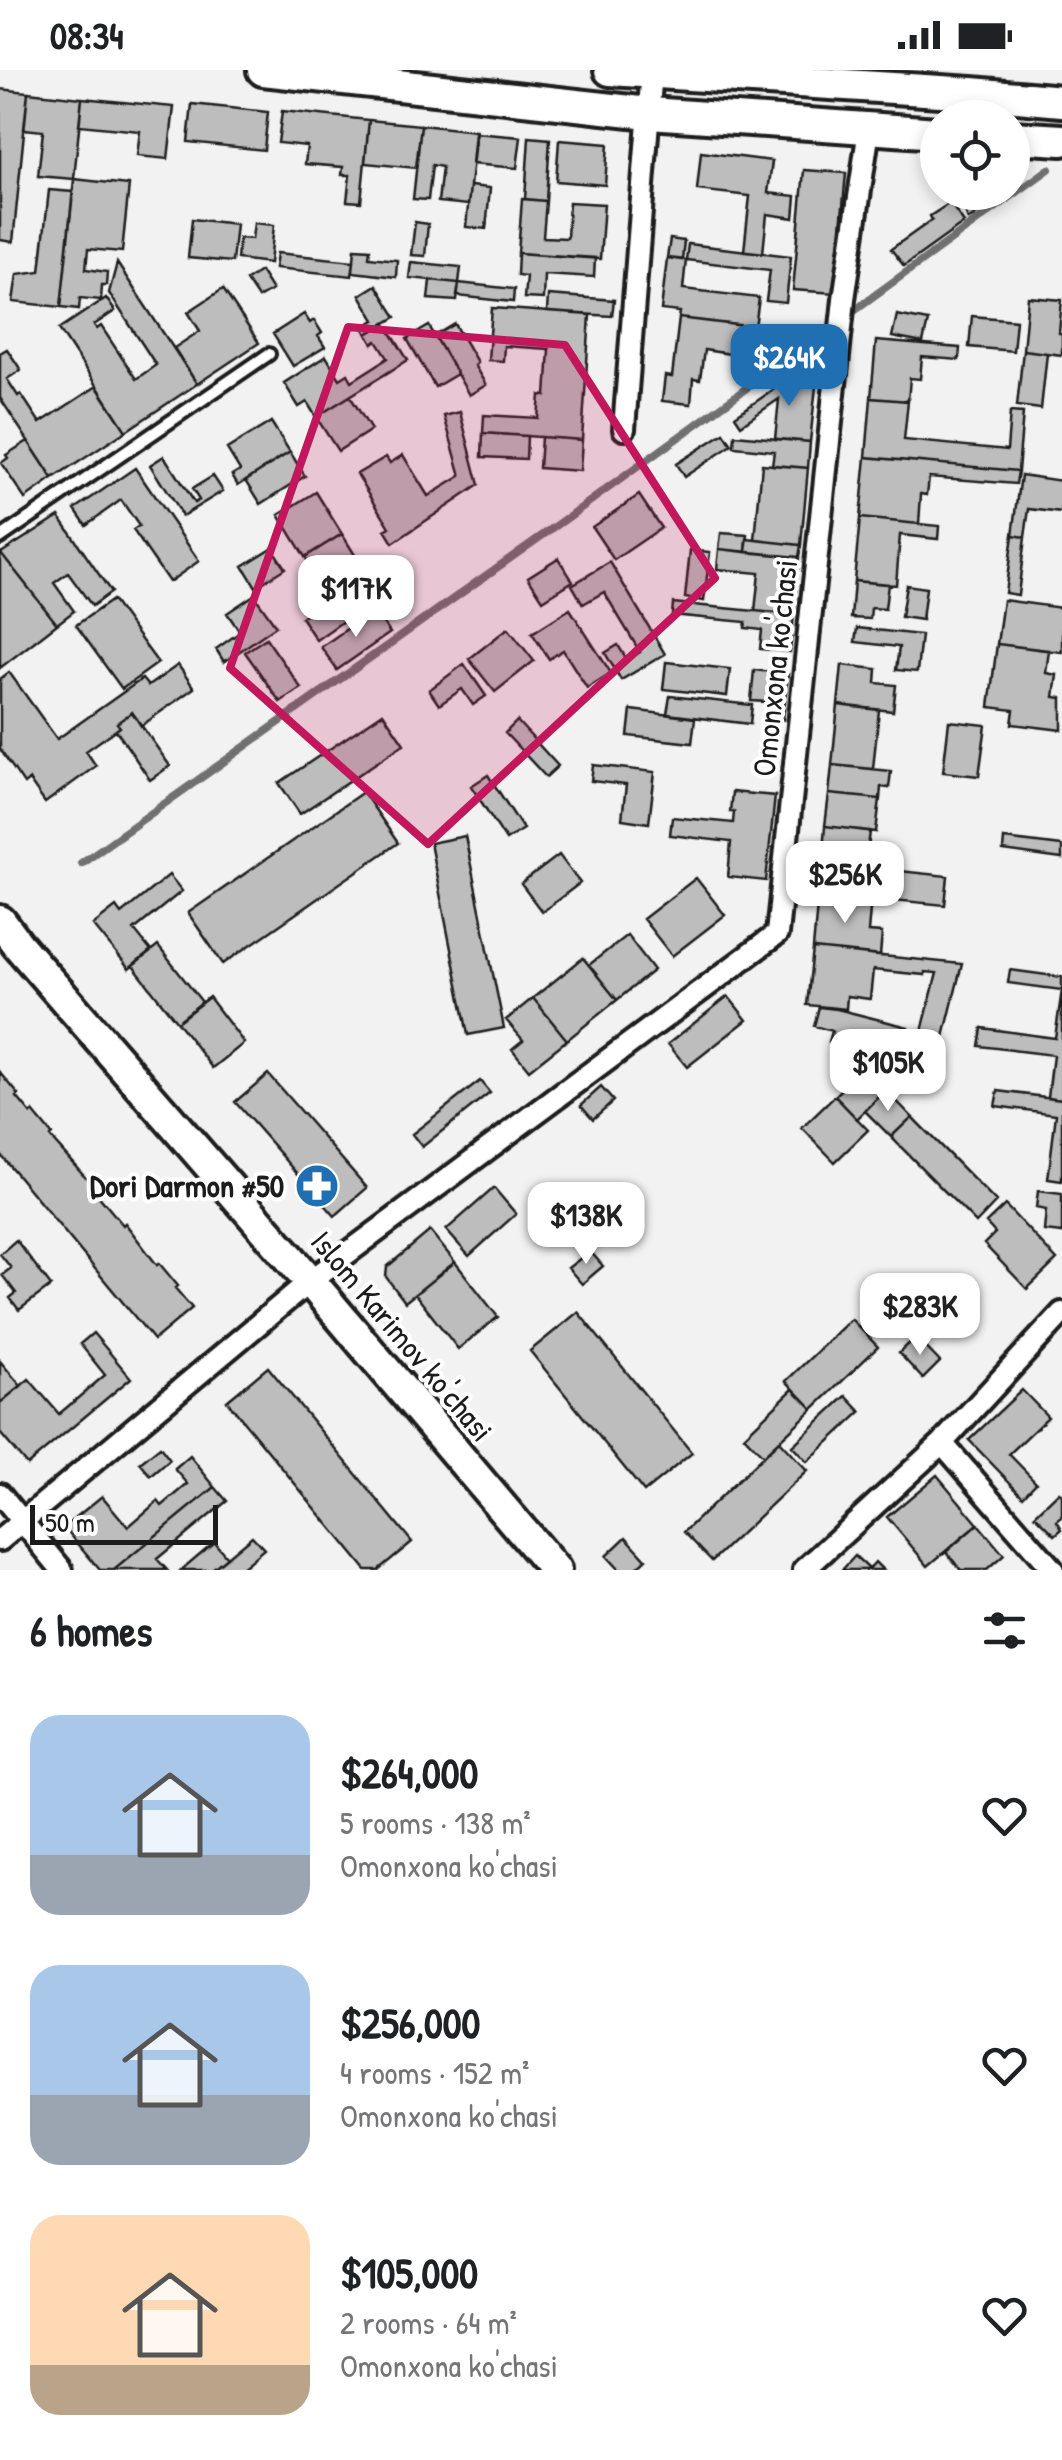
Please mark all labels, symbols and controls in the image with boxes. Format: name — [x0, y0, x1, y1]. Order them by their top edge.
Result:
text: 08:34 — [50, 9, 124, 61]
map controls — [920, 100, 1030, 210]
button: locate — [920, 100, 1030, 210]
pin: $264K — [719, 324, 859, 409]
text: $264K — [753, 335, 825, 378]
pin: $117K — [286, 555, 426, 640]
street label: Omonxona ko'chasi — [742, 557, 807, 779]
text: $117K — [320, 566, 392, 609]
pin: $256K — [775, 841, 915, 926]
text: $256K — [808, 852, 882, 895]
pin: $105K — [818, 1029, 958, 1114]
text: $105K — [852, 1040, 924, 1083]
pharmacy icon: Dori Darmon #50 — [294, 1163, 340, 1209]
place label: Dori Darmon #50 — [90, 1164, 284, 1207]
pin: $138K — [516, 1182, 656, 1267]
text: $138K — [550, 1193, 622, 1236]
street label: Islom Karimov ko'chasi — [301, 1221, 503, 1450]
pin: $283K — [850, 1273, 990, 1358]
text: $283K — [882, 1284, 958, 1327]
scale bar — [30, 1500, 218, 1544]
text: 50 m — [45, 1503, 95, 1541]
text: 6 homes — [30, 1602, 152, 1659]
icon: filters — [977, 1603, 1032, 1658]
text: $264,000 — [340, 1744, 478, 1801]
icon: home — [110, 1755, 230, 1875]
icon: heart — [977, 1788, 1032, 1843]
text: 5 rooms · 138 m² — [340, 1801, 531, 1844]
text: Omonxona ko'chasi — [340, 1844, 558, 1887]
text: $256,000 — [340, 1994, 480, 2051]
icon: home — [110, 2005, 230, 2125]
icon: heart — [977, 2038, 1032, 2093]
text: 4 rooms · 152 m² — [340, 2051, 529, 2094]
text: Omonxona ko'chasi — [340, 2094, 558, 2137]
text: $105,000 — [340, 2244, 478, 2301]
icon: home — [110, 2255, 230, 2375]
icon: heart — [977, 2288, 1032, 2343]
text: 2 rooms · 64 m² — [340, 2301, 517, 2344]
text: Omonxona ko'chasi — [340, 2344, 558, 2387]

